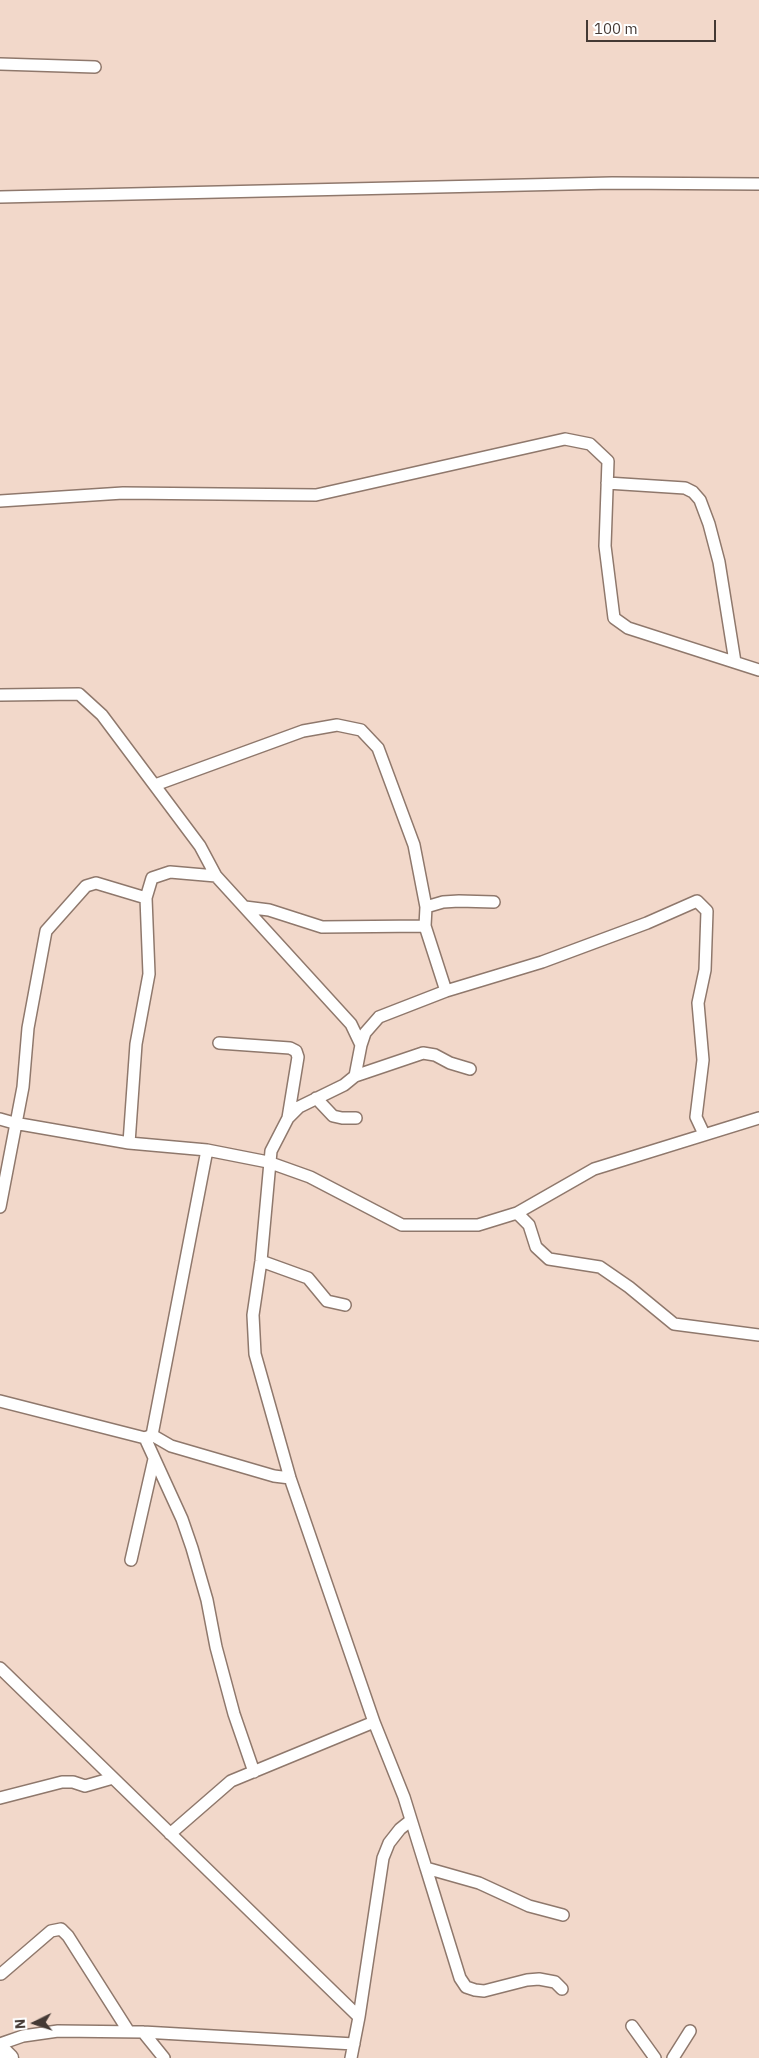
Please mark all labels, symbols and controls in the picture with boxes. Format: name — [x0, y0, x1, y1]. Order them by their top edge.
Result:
scale bar — [589, 10, 719, 42]
text: 100 m — [594, 19, 638, 38]
north arrow — [10, 1998, 60, 2048]
text: N — [11, 2018, 29, 2030]

